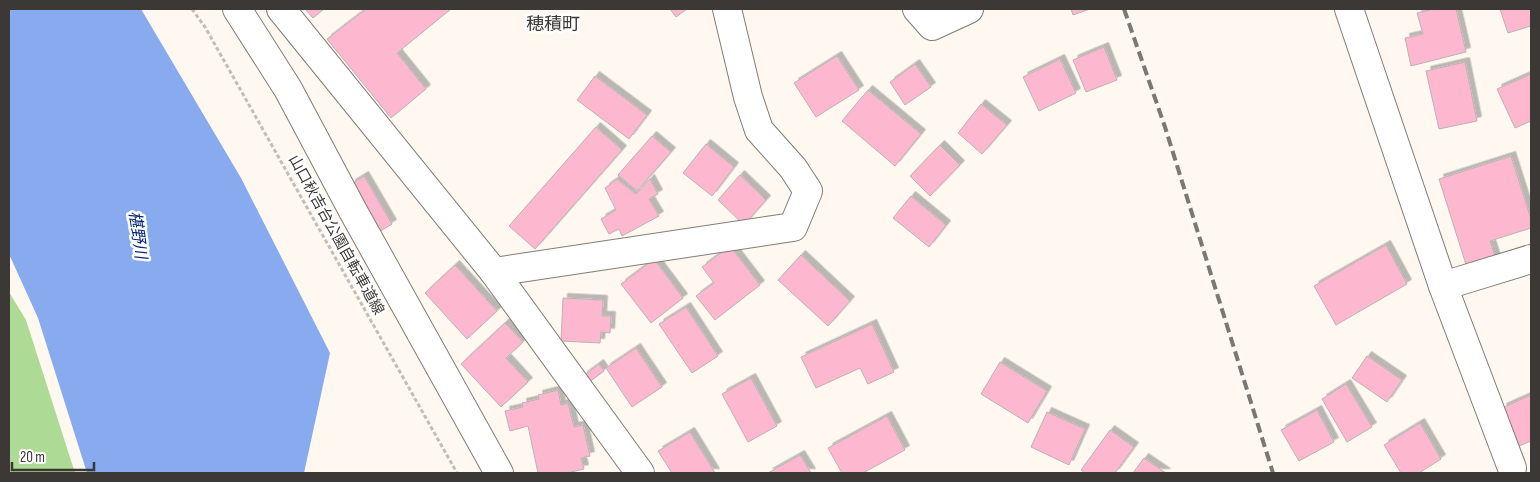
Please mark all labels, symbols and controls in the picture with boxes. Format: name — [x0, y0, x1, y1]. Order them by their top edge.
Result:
district label: 穂積町 — [526, 14, 580, 35]
street label: 山口秋吉台公園自転車道線 — [284, 152, 388, 318]
water label: 椹野川 — [124, 210, 150, 262]
scale bar — [12, 440, 95, 472]
text: 20 m — [20, 448, 45, 467]

